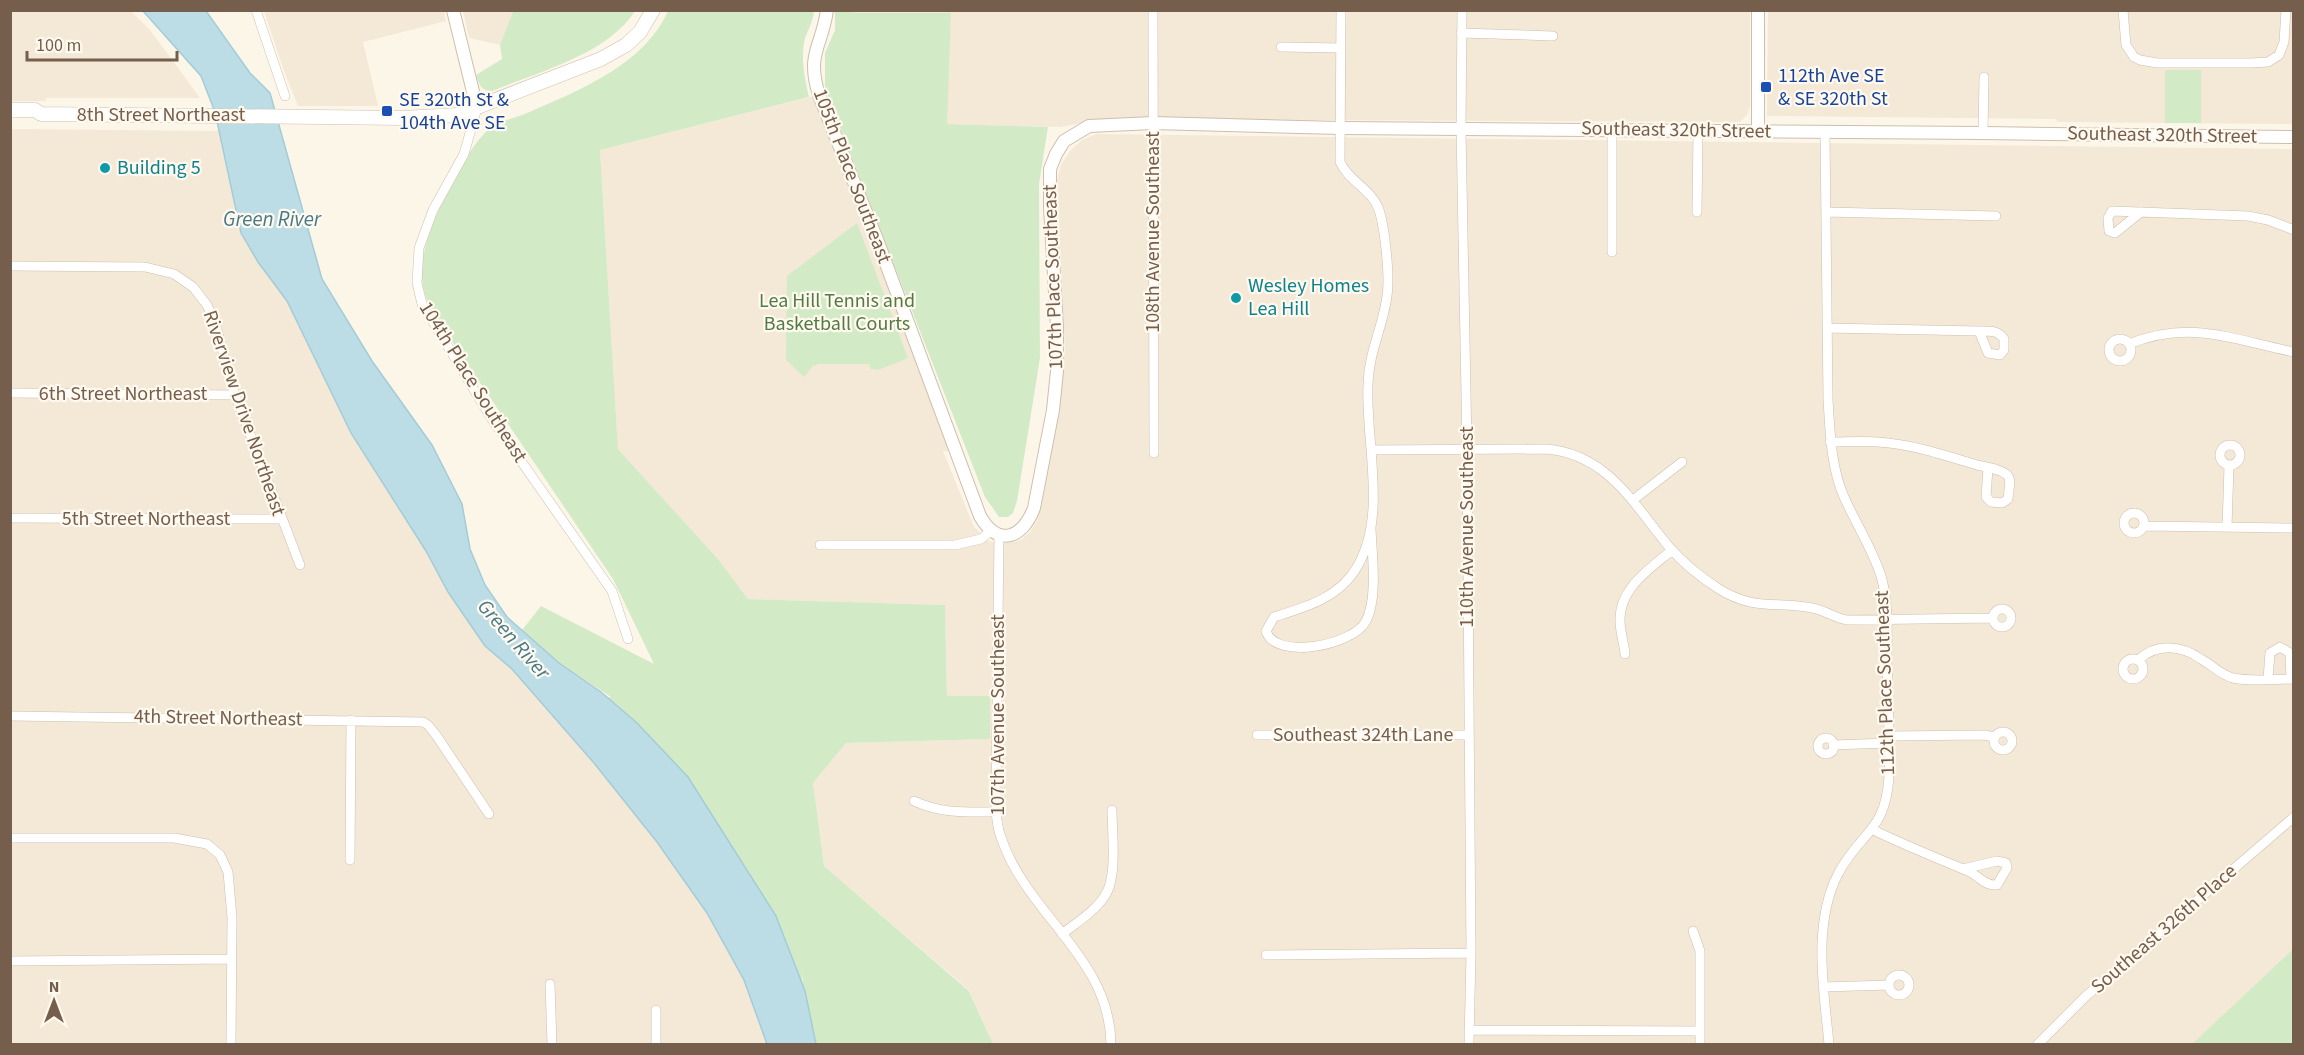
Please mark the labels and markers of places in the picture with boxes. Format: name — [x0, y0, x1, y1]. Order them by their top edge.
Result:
place label: 112th Ave SE & SE 320th St — [1778, 62, 1888, 113]
marker: 112th Ave SE & SE 320th St — [1759, 80, 1773, 94]
place label: SE 320th St & 104th Ave SE — [399, 86, 509, 137]
marker: SE 320th St & 104th Ave SE — [380, 104, 394, 118]
place label: Building 5 — [117, 154, 201, 182]
marker: Building 5 — [98, 161, 112, 175]
place label: Wesley Homes Lea Hill — [1248, 272, 1369, 323]
marker: Wesley Homes Lea Hill — [1229, 291, 1243, 305]

